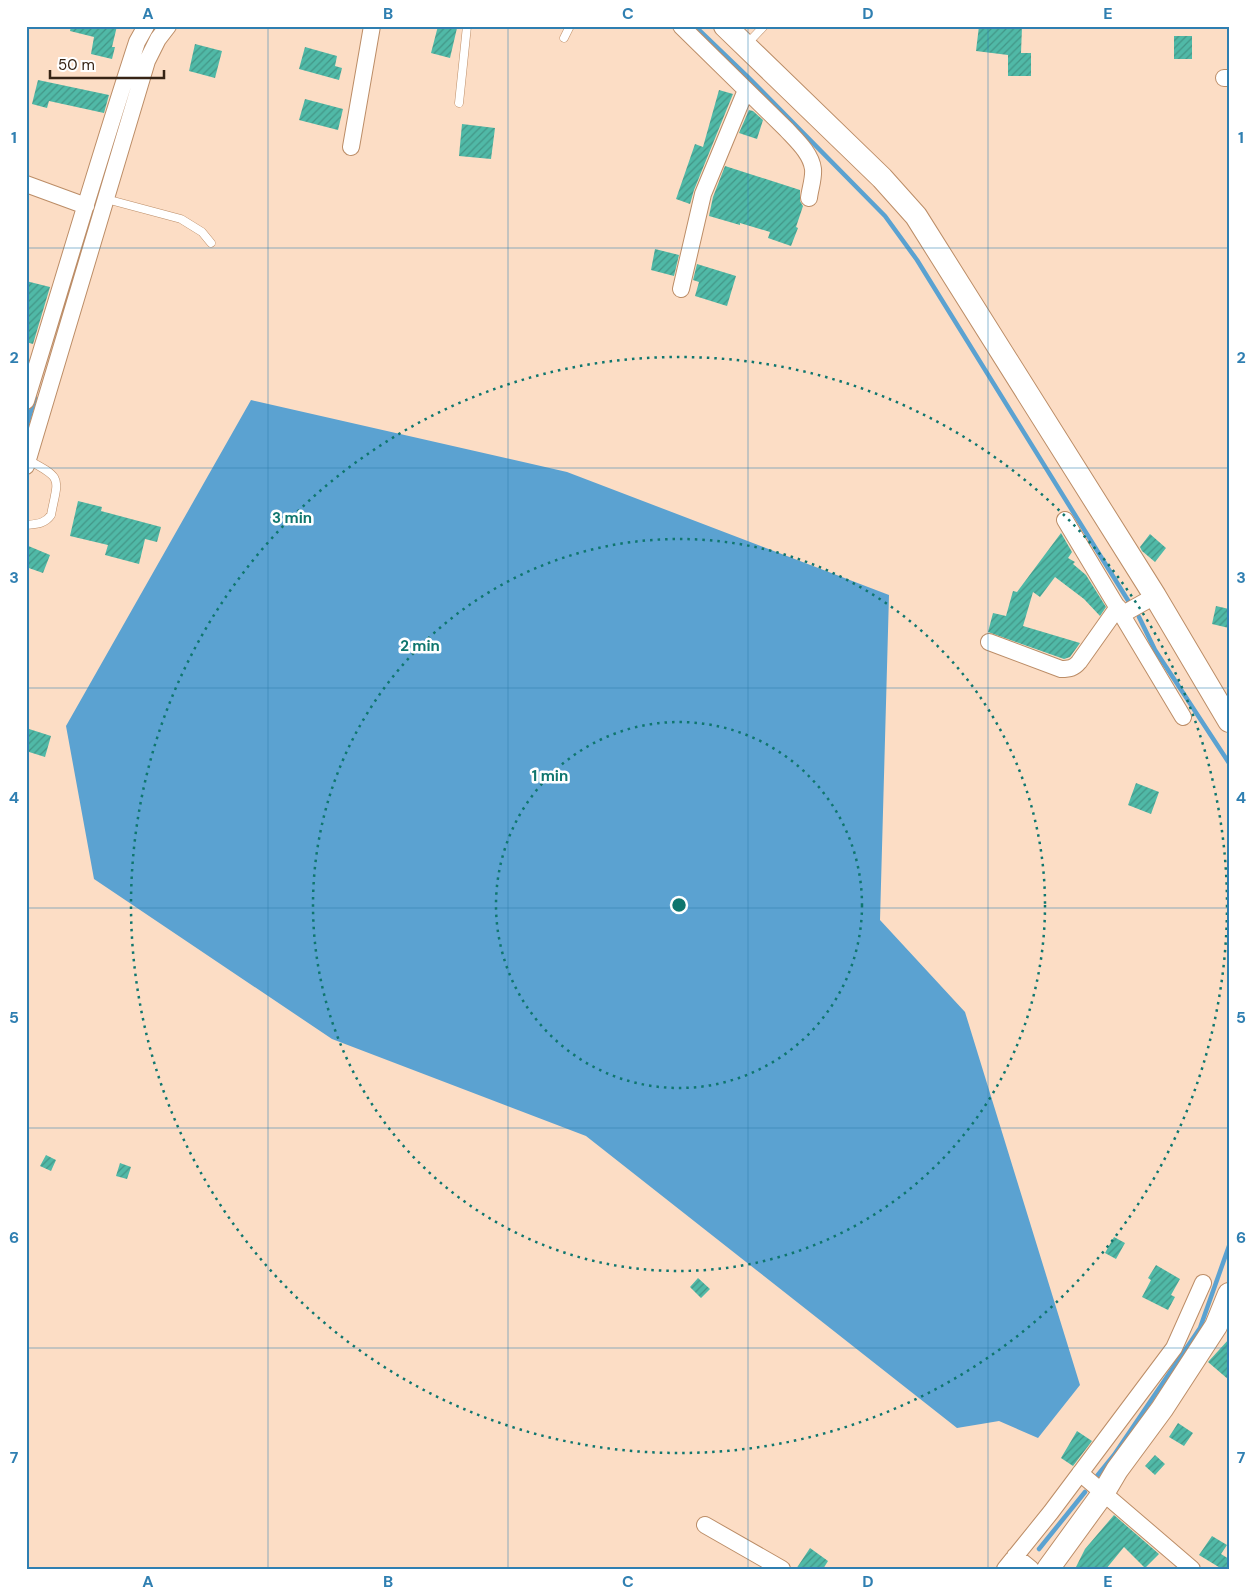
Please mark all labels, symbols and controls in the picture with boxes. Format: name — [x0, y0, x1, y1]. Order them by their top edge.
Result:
text: A — [142, 3, 154, 24]
text: B — [383, 3, 393, 24]
text: C — [622, 3, 634, 24]
text: D — [862, 3, 874, 24]
text: E — [1103, 3, 1113, 24]
scale bar — [50, 48, 164, 80]
text: 50 m — [58, 55, 95, 75]
text: 1 — [11, 127, 17, 148]
text: 1 — [1238, 127, 1244, 148]
text: 2 — [9, 347, 19, 368]
text: 2 — [1236, 347, 1246, 368]
text: 3 min — [272, 508, 312, 528]
text: 3 — [9, 567, 19, 588]
text: 3 — [1236, 567, 1246, 588]
text: 2 min — [400, 636, 440, 656]
text: 1 min — [532, 766, 568, 786]
text: 4 — [9, 787, 19, 808]
text: 4 — [1236, 787, 1246, 808]
centre of rings — [670, 896, 688, 914]
text: 5 — [9, 1007, 19, 1028]
text: 5 — [1236, 1007, 1246, 1028]
text: 6 — [9, 1227, 19, 1248]
text: 6 — [1236, 1227, 1246, 1248]
text: 7 — [10, 1447, 19, 1468]
text: 7 — [1237, 1447, 1246, 1468]
text: A — [142, 1571, 154, 1592]
text: B — [383, 1571, 393, 1592]
text: C — [622, 1571, 634, 1592]
text: D — [862, 1571, 874, 1592]
text: E — [1103, 1571, 1113, 1592]

